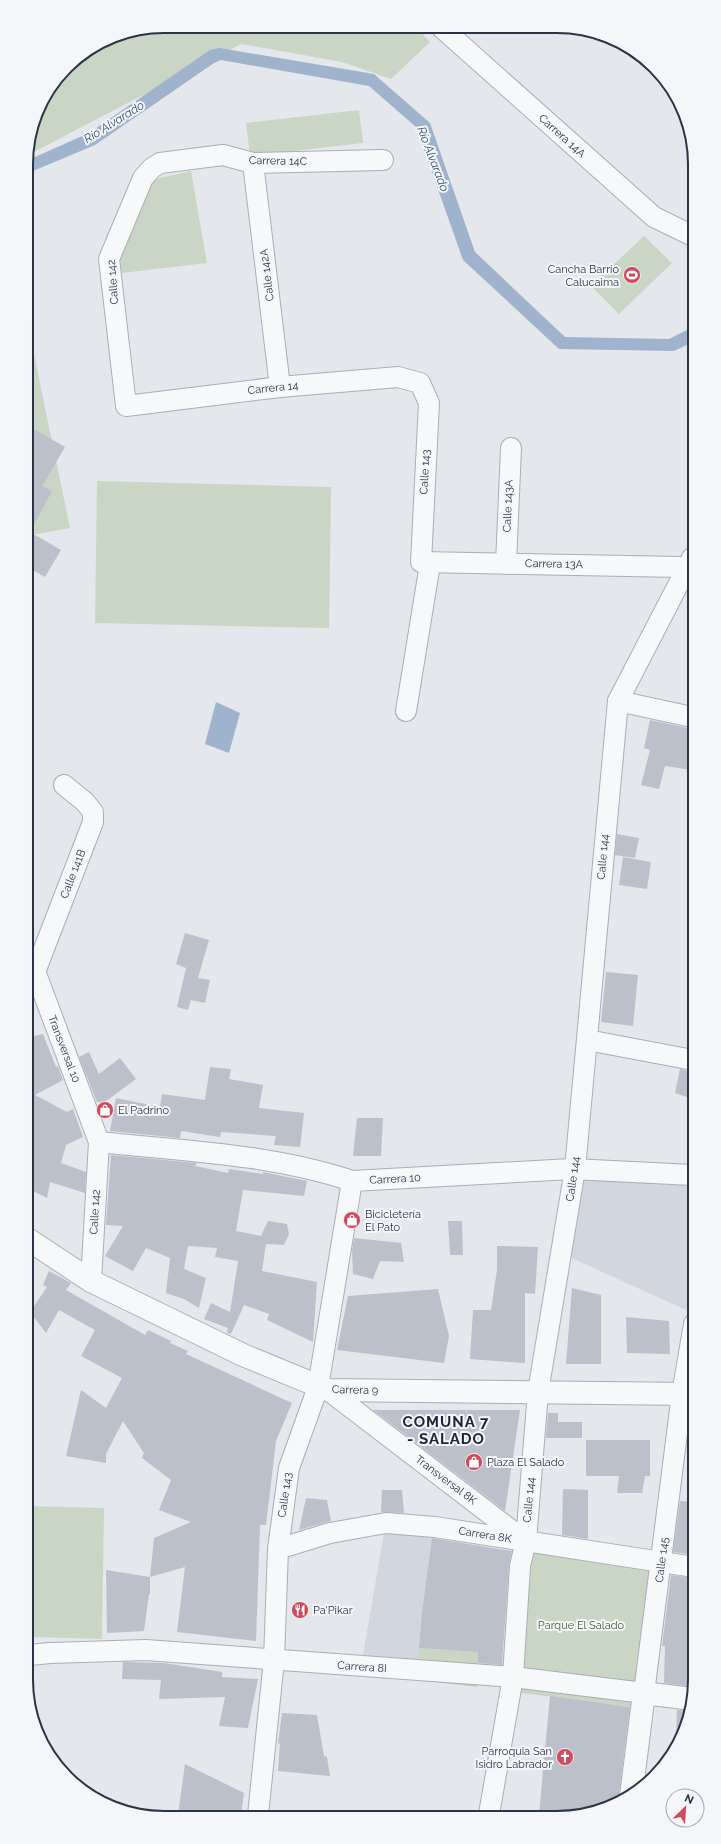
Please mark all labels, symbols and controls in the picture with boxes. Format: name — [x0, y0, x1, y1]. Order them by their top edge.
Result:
water label: Río Alvarado — [81, 98, 147, 146]
street label: Carrera 14A — [536, 112, 588, 161]
water label: Río Alvarado — [414, 125, 452, 194]
street label: Carrera 14C — [249, 154, 308, 168]
street label: Calle 142A — [257, 248, 277, 302]
street label: Calle 142 — [105, 259, 121, 305]
place label: Cancha Barrio Calucaima — [548, 263, 619, 289]
sports icon: Cancha Barrio Calucaima — [622, 265, 642, 285]
street label: Carrera 14 — [247, 379, 299, 397]
street label: Calle 143 — [417, 449, 433, 495]
street label: Calle 143A — [501, 479, 515, 533]
street label: Carrera 13A — [525, 557, 584, 571]
street label: Calle 144 — [595, 834, 611, 880]
street label: Calle 141B — [58, 848, 88, 900]
street label: Transversal 10 — [45, 1013, 83, 1085]
shop icon: El Padrino — [95, 1100, 115, 1120]
place label: El Padrino — [118, 1104, 169, 1117]
street label: Calle 144 — [563, 1156, 583, 1202]
street label: Carrera 10 — [369, 1171, 421, 1187]
street label: Calle 142 — [87, 1189, 103, 1235]
place label: Bicicletería El Pato — [365, 1208, 421, 1234]
shop icon: Bicicletería El Pato — [342, 1210, 362, 1230]
street label: Carrera 9 — [332, 1383, 378, 1397]
district label: COMUNA 7 - SALADO — [403, 1413, 489, 1448]
shop icon: Plaza El Salado — [464, 1452, 484, 1472]
street label: Transversal 8K — [413, 1453, 480, 1508]
place label: Plaza El Salado — [487, 1456, 565, 1469]
street label: Calle 143 — [275, 1472, 295, 1518]
street label: Calle 144 — [521, 1477, 537, 1523]
street label: Carrera 8K — [457, 1524, 513, 1546]
street label: Calle 145 — [653, 1537, 671, 1583]
restaurant icon: Pa'Pikar — [290, 1600, 310, 1620]
place label: Pa'Pikar — [313, 1604, 353, 1617]
park label: Parque El Salado — [538, 1619, 625, 1632]
street label: Carrera 8I — [337, 1659, 387, 1675]
place label: Parroquia San Isidro Labrador — [475, 1745, 552, 1771]
church icon: Parroquia San Isidro Labrador — [555, 1747, 575, 1767]
north arrow — [665, 1788, 705, 1828]
text: N — [682, 1792, 696, 1807]

